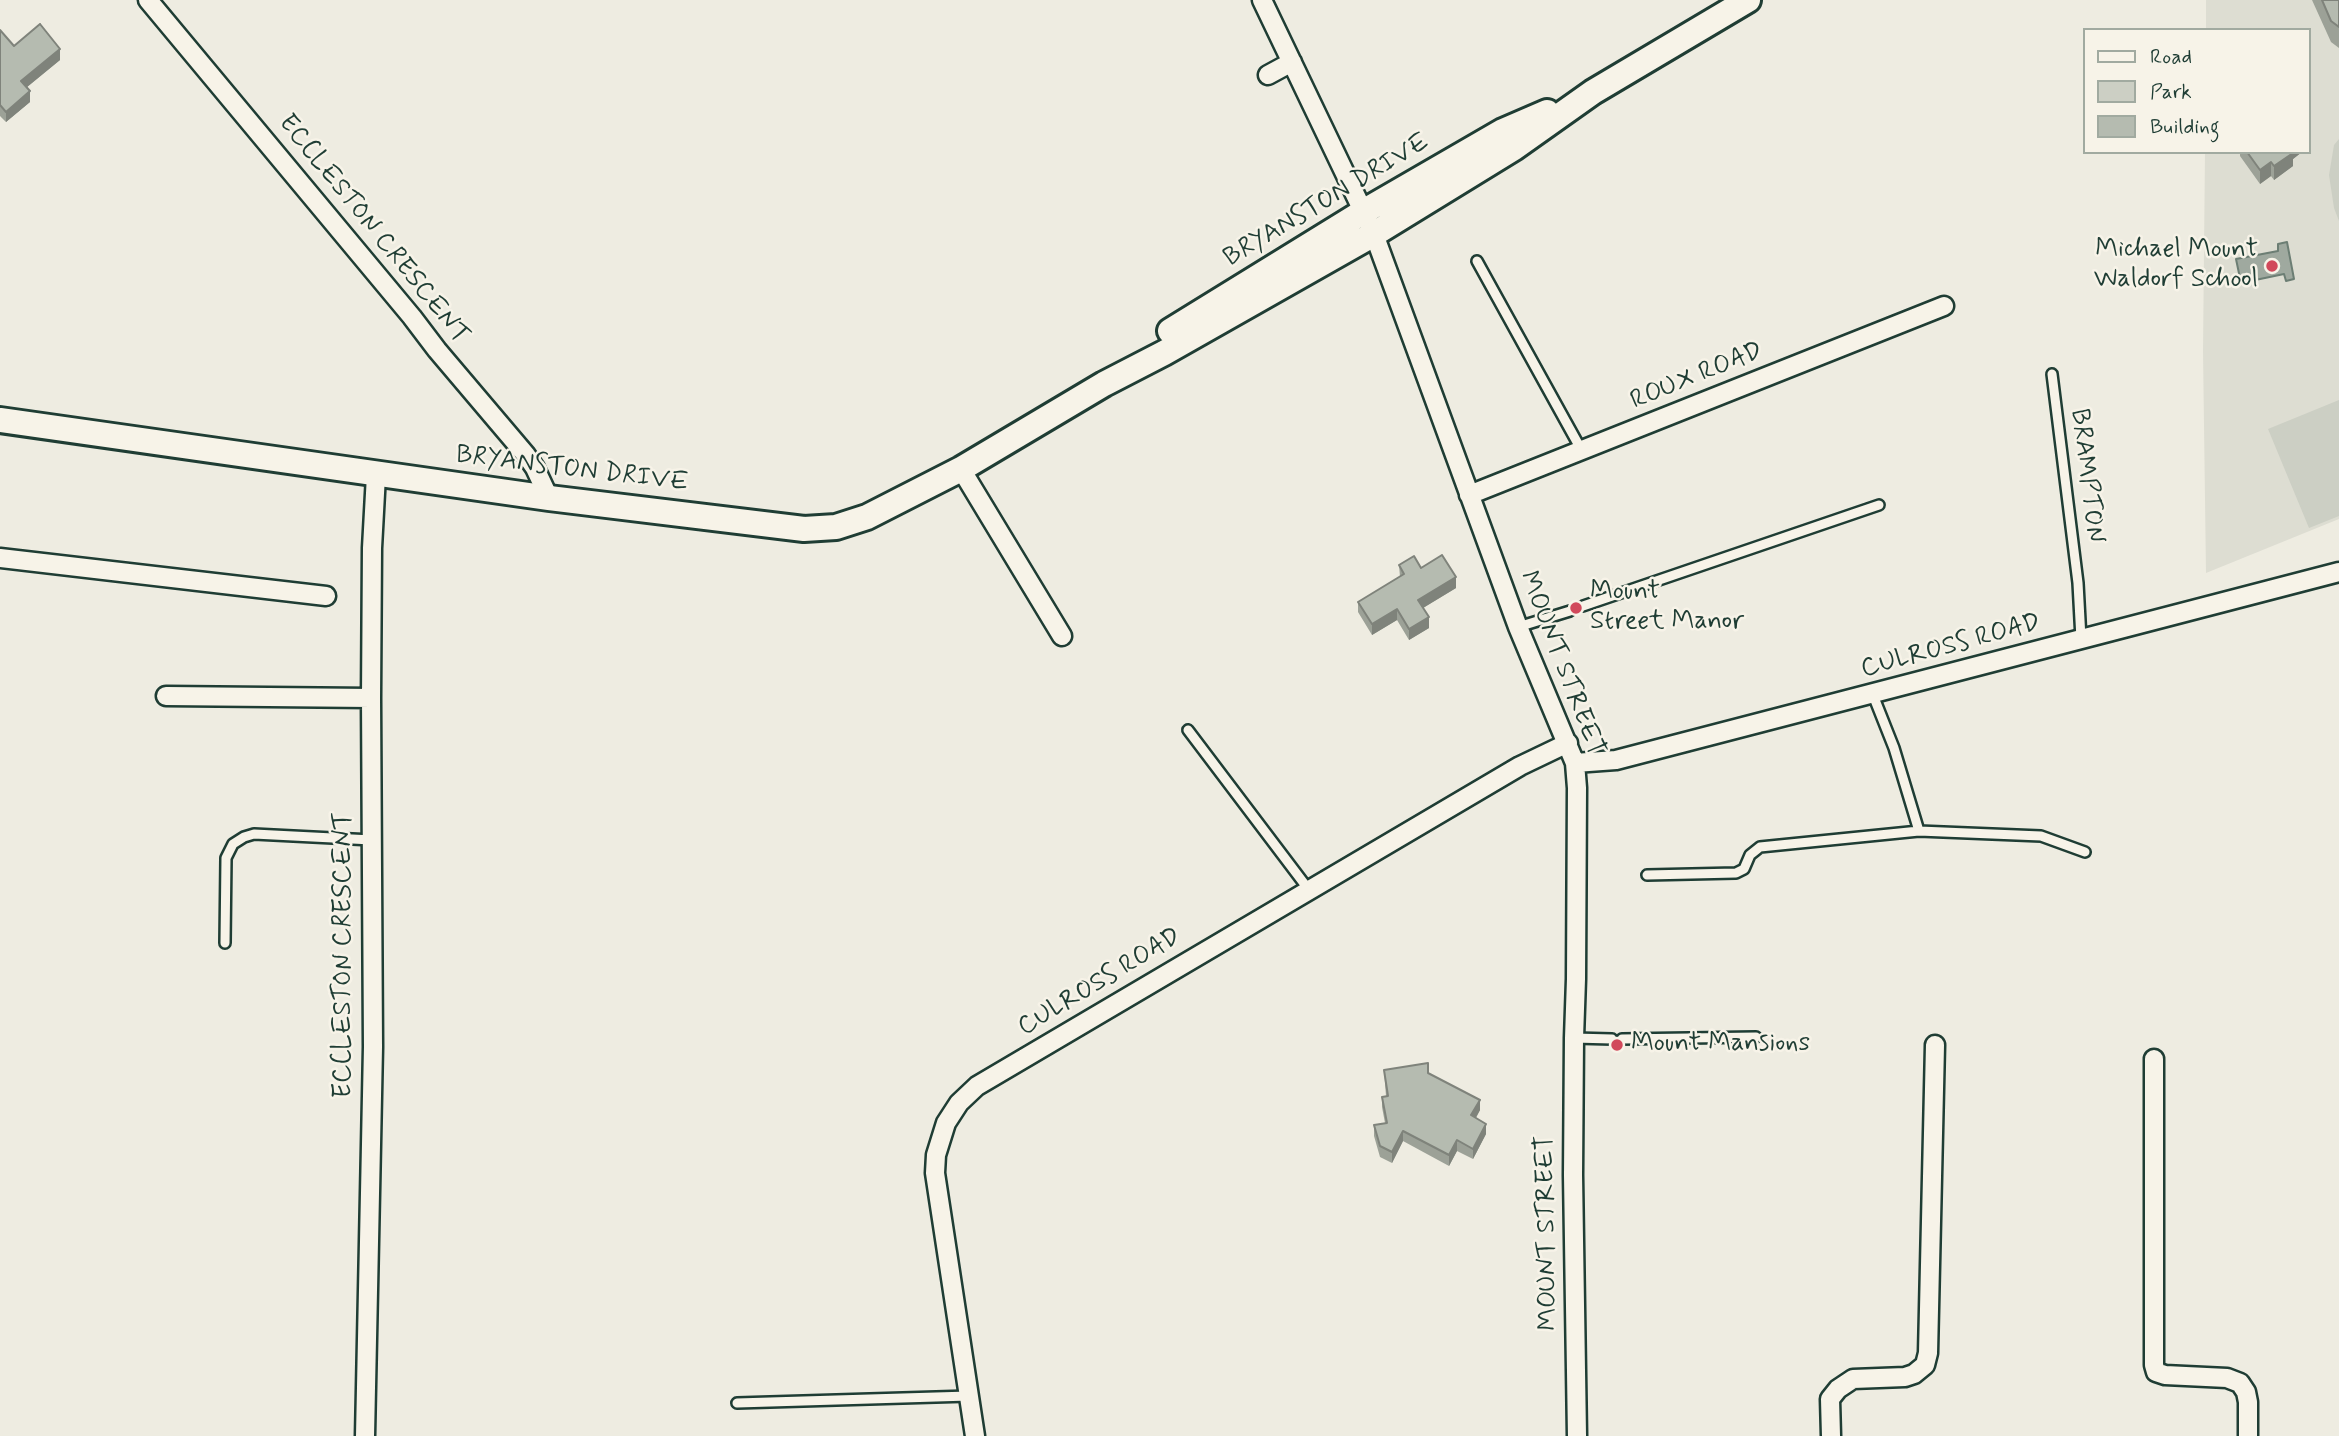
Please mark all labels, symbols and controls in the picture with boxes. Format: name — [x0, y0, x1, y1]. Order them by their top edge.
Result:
legend — [2084, 28, 2311, 154]
text: Road — [2150, 43, 2192, 71]
text: Park — [2150, 78, 2192, 106]
street label: ECCLESTON CRESCENT — [271, 109, 475, 351]
text: Building — [2150, 113, 2220, 141]
street label: BRYANSTON DRIVE — [1219, 127, 1435, 275]
place label: Michael Mount Waldorf School — [2094, 235, 2258, 296]
marker: Michael Mount Waldorf School — [2264, 258, 2280, 274]
street label: ROUX ROAD — [1626, 336, 1768, 418]
street label: BRAMPTON — [2062, 407, 2110, 545]
street label: BRYANSTON DRIVE — [454, 440, 690, 500]
street label: MOUNT STREET — [1511, 567, 1611, 761]
place label: Mount Street Manor — [1590, 577, 1744, 638]
marker: Mount Street Manor — [1568, 600, 1584, 616]
street label: CULROSS ROAD — [1858, 608, 2044, 686]
street label: ECCLESTON CRESCENT — [329, 812, 361, 1098]
street label: CULROSS ROAD — [1013, 922, 1187, 1044]
place label: Mount Mansions — [1631, 1029, 1810, 1061]
marker: Mount Mansions — [1609, 1037, 1625, 1053]
street label: MOUNT STREET — [1531, 1135, 1565, 1331]

